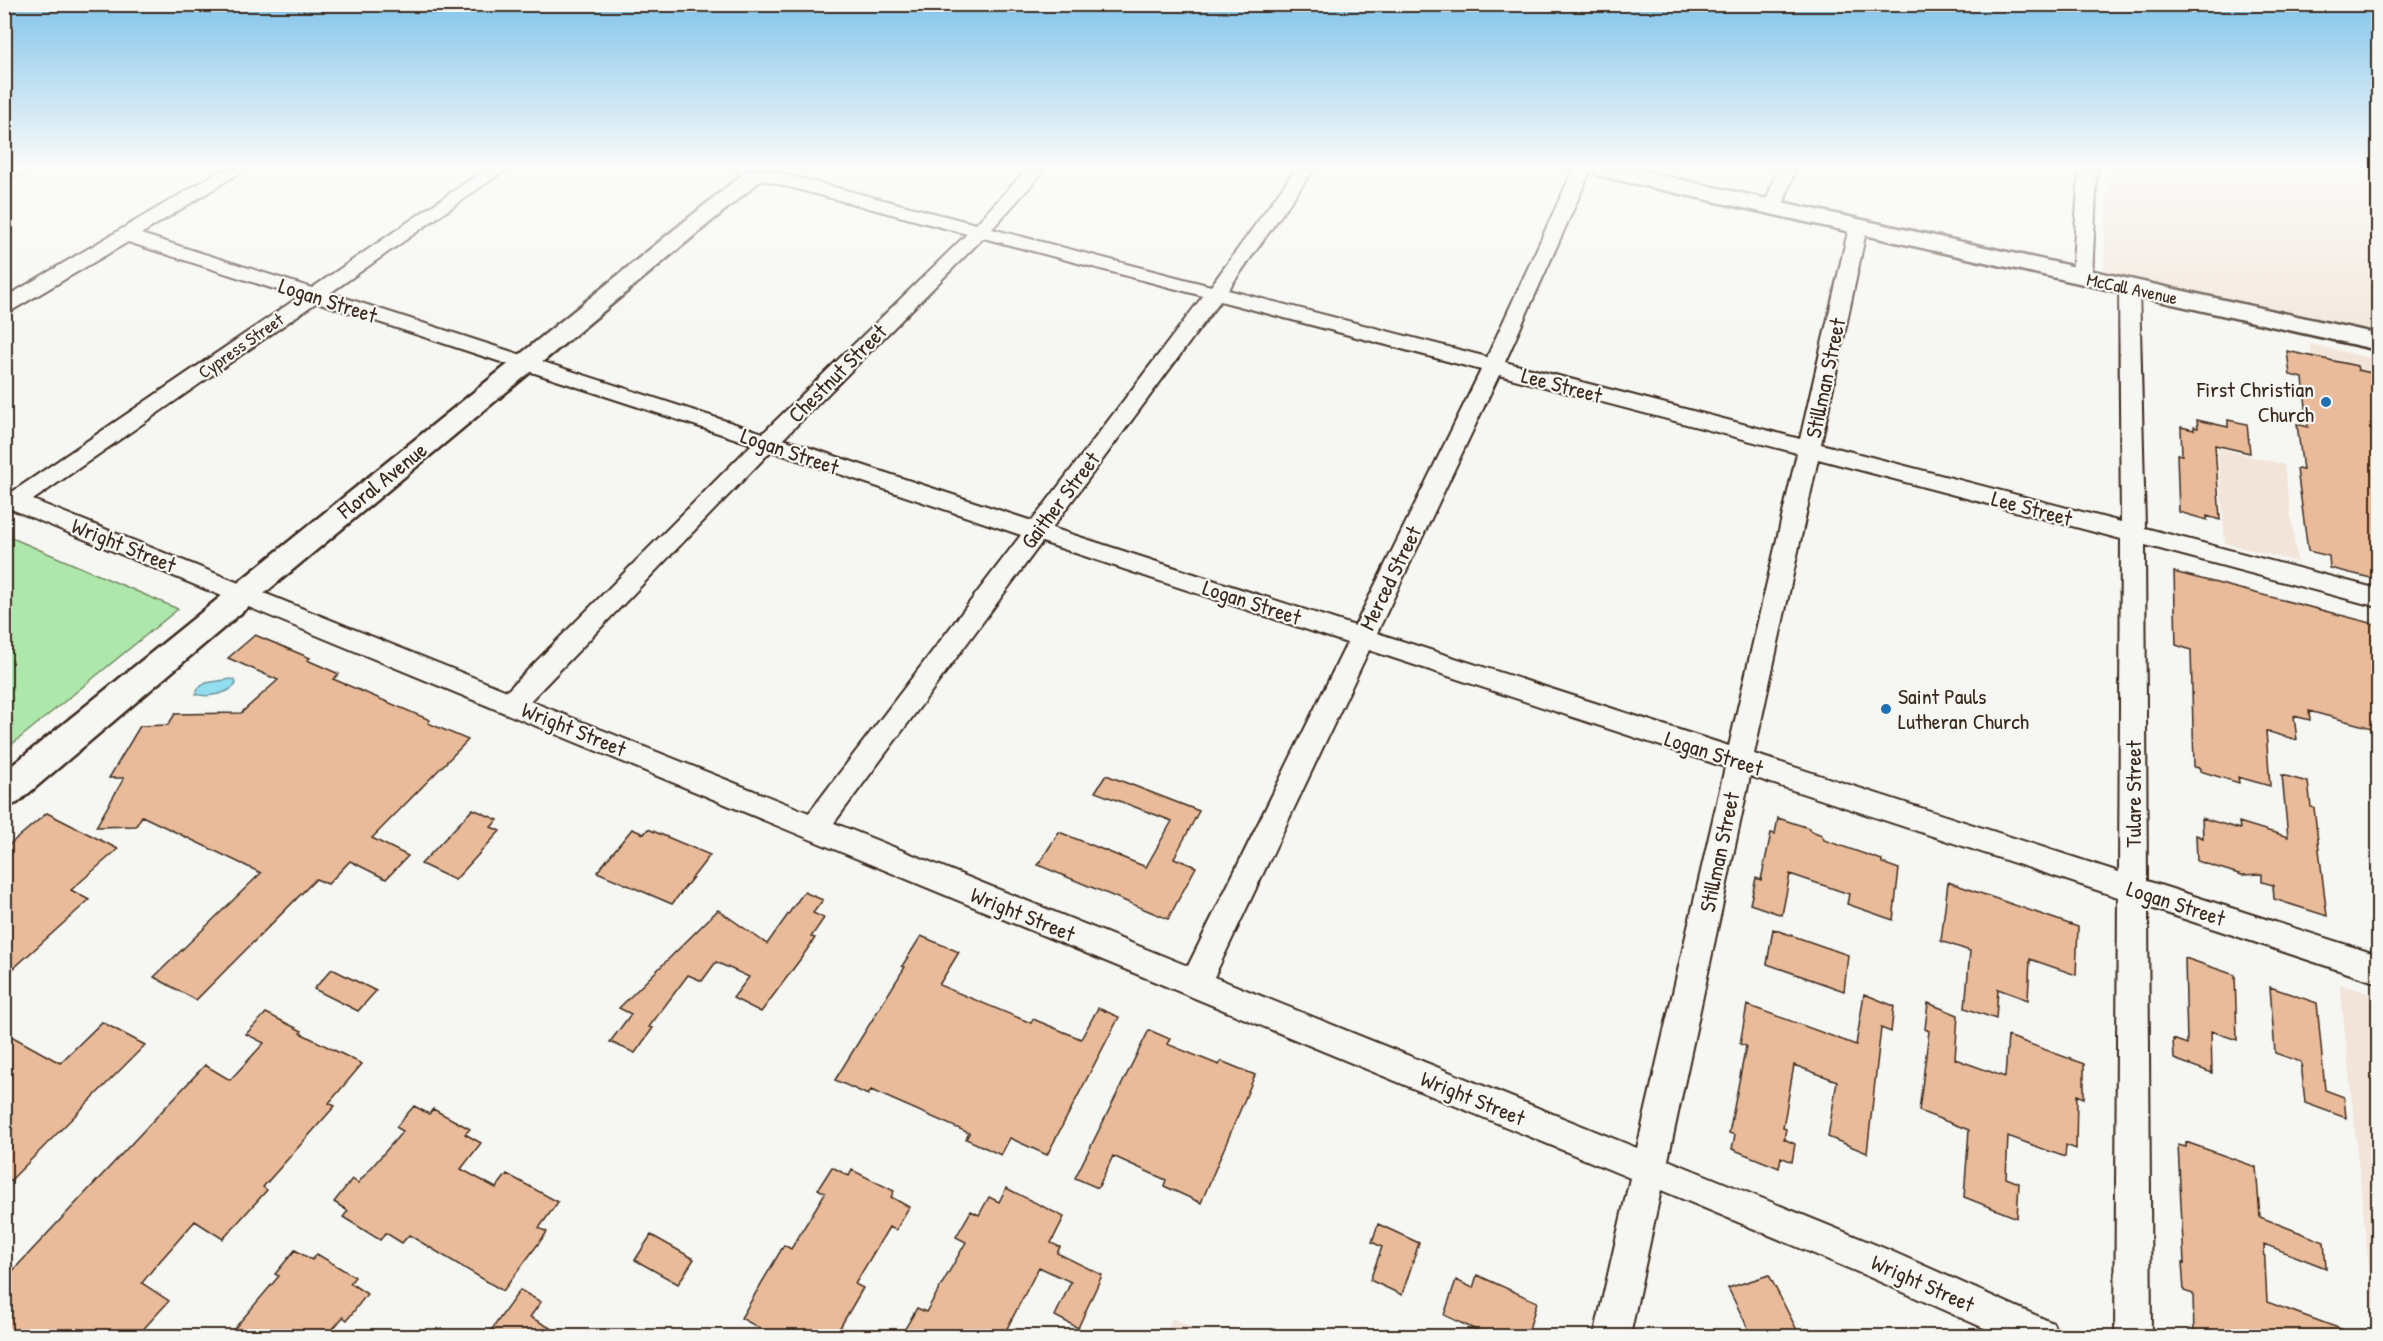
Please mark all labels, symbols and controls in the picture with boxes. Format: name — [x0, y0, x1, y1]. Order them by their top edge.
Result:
street label: McCall Avenue — [2084, 267, 2180, 310]
street label: Logan Street — [275, 270, 381, 330]
street label: Cypress Street — [193, 306, 289, 384]
street label: Stillman Street — [1798, 315, 1852, 441]
street label: Chestnut Street — [781, 317, 893, 429]
street label: Lee Street — [1519, 360, 1606, 410]
place label: First Christian Church — [2196, 374, 2314, 429]
marker: First Christian Church — [2319, 395, 2333, 409]
street label: Logan Street — [737, 420, 843, 482]
street label: Floral Avenue — [330, 435, 433, 526]
street label: Gaither Street — [1014, 445, 1107, 555]
street label: Lee Street — [1989, 483, 2076, 533]
street label: Wright Street — [67, 511, 181, 580]
street label: Merced Street — [1352, 520, 1428, 635]
street label: Logan Street — [1199, 572, 1305, 632]
place label: Saint Pauls Lutheran Church — [1898, 681, 2029, 736]
street label: Wright Street — [517, 695, 631, 764]
marker: Saint Pauls Lutheran Church — [1879, 702, 1893, 716]
street label: Logan Street — [1661, 723, 1767, 783]
street label: Tulare Street — [2118, 740, 2148, 848]
street label: Stillman Street — [1692, 789, 1746, 915]
street label: Logan Street — [2123, 873, 2229, 933]
street label: Wright Street — [966, 880, 1080, 949]
street label: Wright Street — [1416, 1064, 1530, 1133]
street label: Wright Street — [1867, 1247, 1980, 1319]

